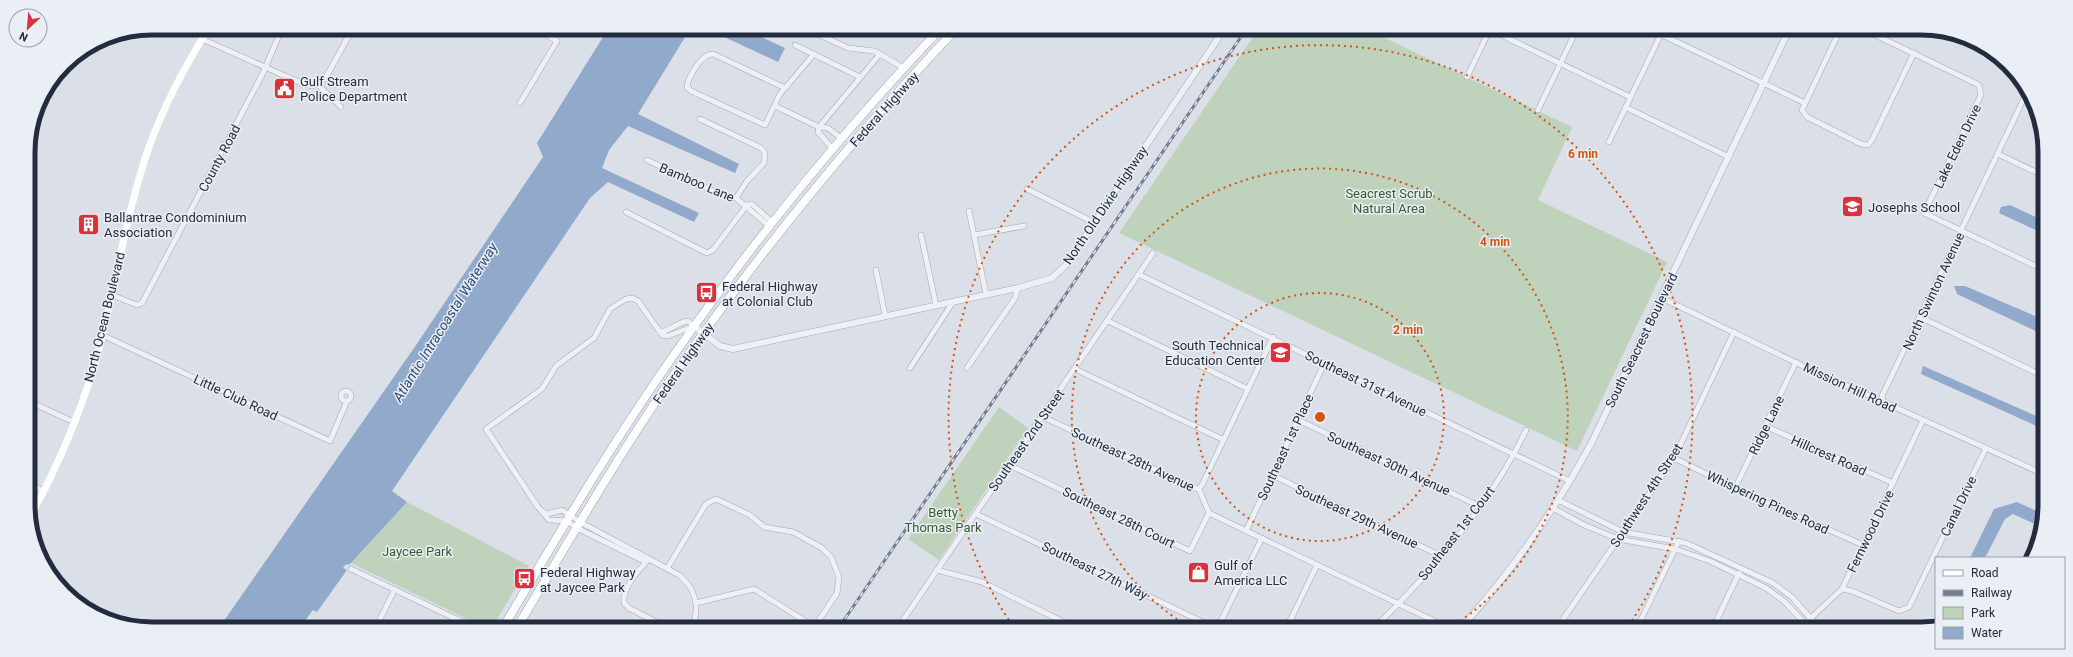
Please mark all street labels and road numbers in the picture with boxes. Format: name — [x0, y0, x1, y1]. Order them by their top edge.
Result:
street label: Federal Highway — [847, 69, 922, 150]
street label: Lake Eden Drive — [1931, 102, 1984, 191]
street label: County Road — [196, 122, 243, 194]
street label: North Old Dixie Highway — [1060, 143, 1151, 267]
street label: Bamboo Lane — [657, 160, 737, 205]
street label: North Swinton Avenue — [1900, 230, 1967, 353]
street label: North Ocean Boulevard — [81, 250, 128, 384]
street label: South Seacrest Boulevard — [1602, 270, 1681, 410]
street label: Federal Highway — [650, 320, 717, 407]
street label: Southeast 31st Avenue — [1303, 348, 1429, 419]
street label: Mission Hill Road — [1801, 359, 1899, 416]
street label: Little Club Road — [191, 371, 280, 423]
street label: Southeast 2nd Street — [986, 386, 1067, 494]
street label: Southeast 1st Place — [1254, 392, 1317, 503]
street label: Ridge Lane — [1746, 393, 1787, 457]
street label: Southeast 28th Avenue — [1069, 424, 1197, 495]
street label: Southeast 30th Avenue — [1325, 428, 1453, 499]
street label: Hillcrest Road — [1789, 432, 1869, 479]
street label: Southwest 4th Street — [1607, 441, 1686, 550]
street label: Whispering Pines Road — [1704, 468, 1831, 537]
street label: Canal Drive — [1937, 473, 1980, 539]
street label: Southeast 29th Avenue — [1293, 481, 1421, 552]
street label: Southeast 1st Court — [1415, 483, 1498, 583]
street label: Southeast 28th Court — [1060, 484, 1177, 551]
street label: Fernwood Drive — [1844, 487, 1897, 575]
street label: Southeast 27th Way — [1040, 538, 1150, 603]

